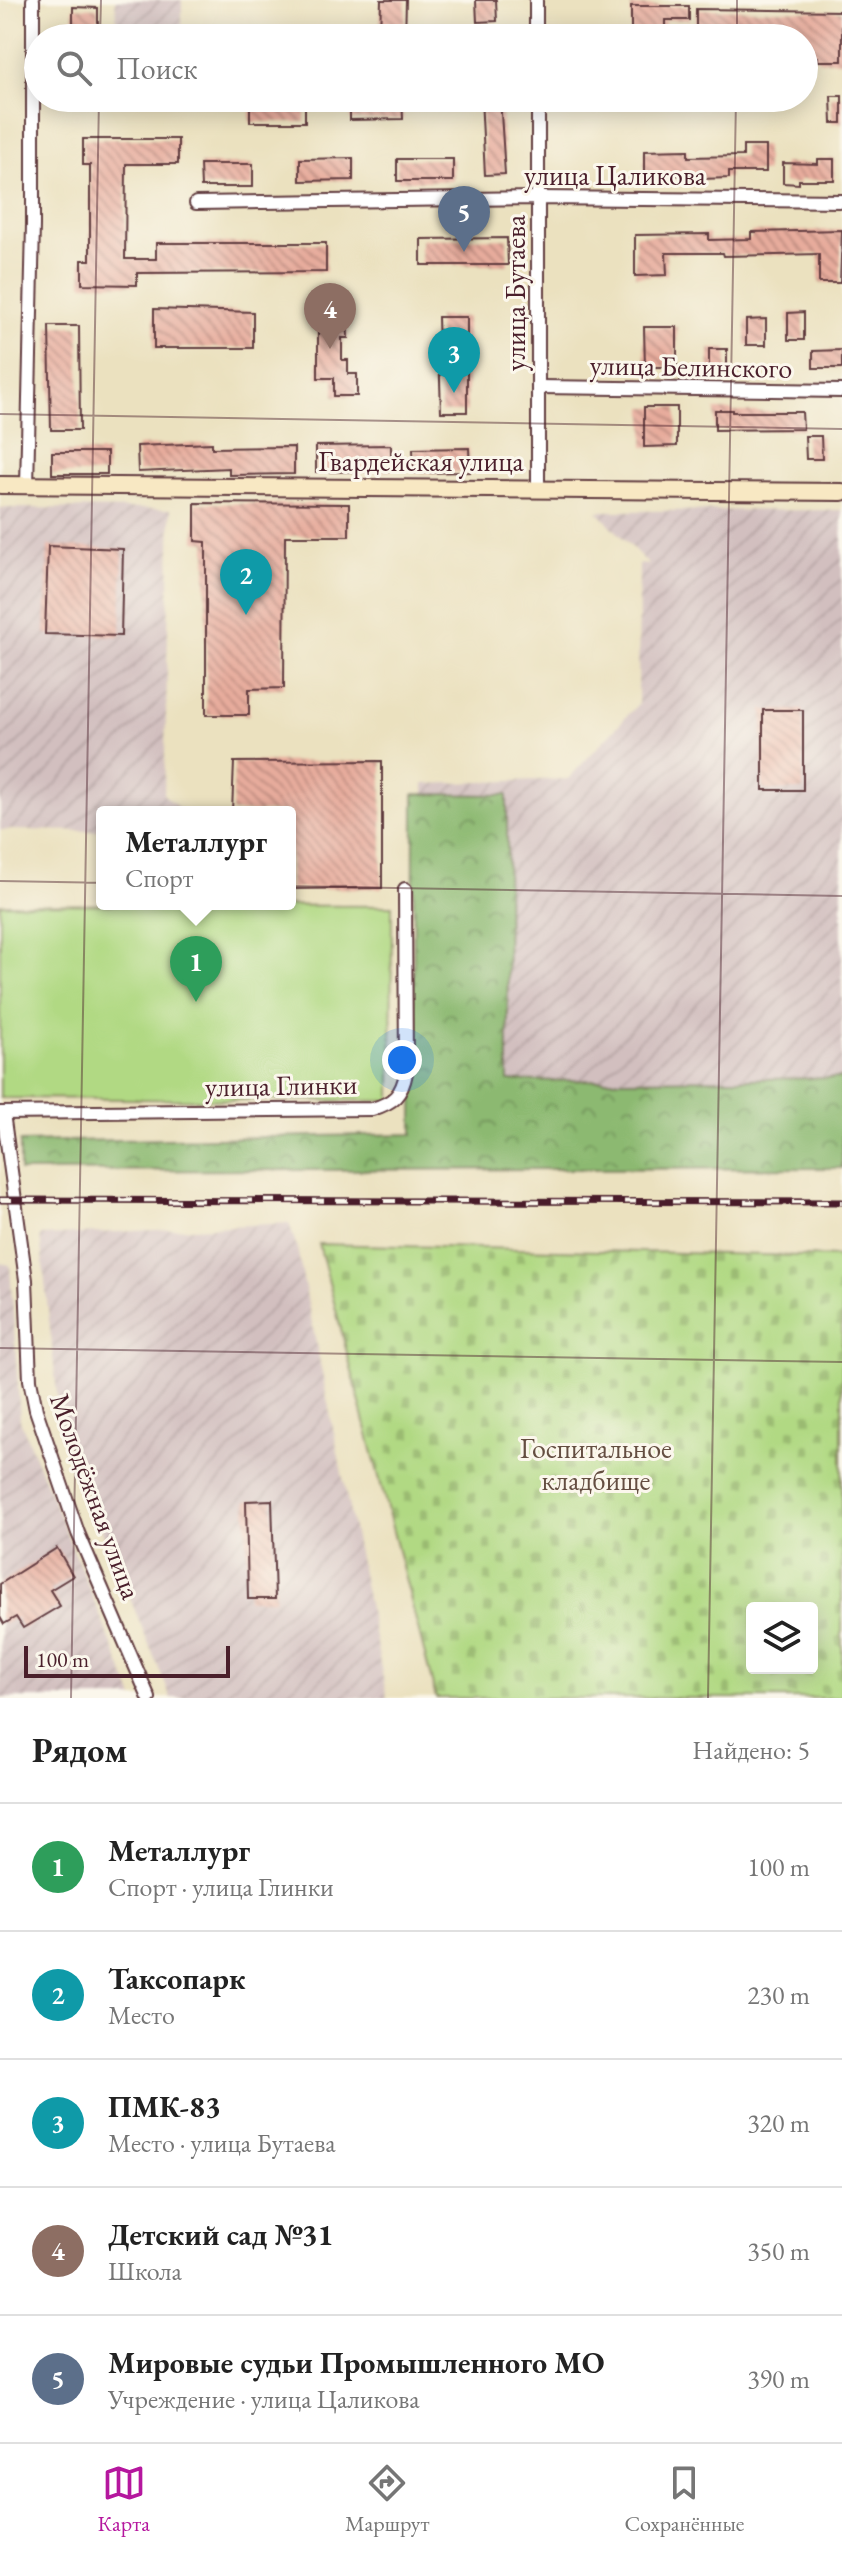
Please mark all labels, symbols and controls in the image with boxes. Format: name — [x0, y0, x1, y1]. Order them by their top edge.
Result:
search box — [24, 24, 818, 112]
icon: search — [52, 46, 96, 90]
text: Поиск — [116, 49, 198, 88]
street label: улица Цаликова — [524, 157, 707, 193]
pin: 5 — [438, 186, 490, 252]
street label: улица Бутаева — [497, 214, 533, 371]
pin: 4 — [304, 283, 356, 349]
pin: 3 — [428, 327, 480, 393]
street label: улица Белинского — [589, 346, 793, 386]
street label: Гвардейская улица — [318, 443, 525, 479]
pin: 2 — [220, 549, 272, 615]
popup — [96, 806, 296, 910]
text: Металлург — [125, 822, 267, 861]
text: Спорт — [125, 861, 194, 895]
pin: 1 — [170, 936, 222, 1002]
your location — [382, 1040, 422, 1080]
street label: улица Глинки — [204, 1066, 358, 1104]
street label: Молодёжная улица — [42, 1388, 150, 1605]
park label: Госпитальное кладбище — [520, 1430, 672, 1498]
map controls — [746, 1602, 818, 1674]
button: layers — [746, 1602, 818, 1674]
scale bar — [24, 1642, 230, 1678]
text: 100 m — [36, 1645, 89, 1674]
text: Рядом — [32, 1728, 127, 1772]
text: Найдено: 5 — [692, 1733, 810, 1767]
text: Металлург — [108, 1831, 250, 1870]
text: 1 — [51, 1850, 65, 1884]
text: 100 m — [747, 1850, 810, 1884]
text: Спорт · улица Глинки — [108, 1870, 334, 1904]
text: Таксопарк — [108, 1959, 245, 1998]
text: 2 — [51, 1978, 65, 2012]
text: 230 m — [747, 1978, 810, 2012]
text: Место — [108, 1998, 175, 2032]
text: ПМК-83 — [108, 2087, 221, 2126]
text: 3 — [51, 2106, 65, 2140]
text: 320 m — [747, 2106, 810, 2140]
text: Место · улица Бутаева — [108, 2126, 336, 2160]
text: Детский сад №31 — [108, 2215, 333, 2254]
text: 4 — [51, 2234, 65, 2268]
text: 350 m — [747, 2234, 810, 2268]
text: Школа — [108, 2254, 182, 2288]
text: Мировые судьи Промышленного МО — [108, 2343, 605, 2382]
text: 5 — [51, 2362, 65, 2396]
text: 390 m — [747, 2362, 810, 2396]
text: Учреждение · улица Цаликова — [108, 2382, 420, 2416]
tab: Карта — [98, 2461, 150, 2538]
tab: Маршрут — [345, 2461, 429, 2538]
tab: Сохранённые — [624, 2461, 744, 2538]

